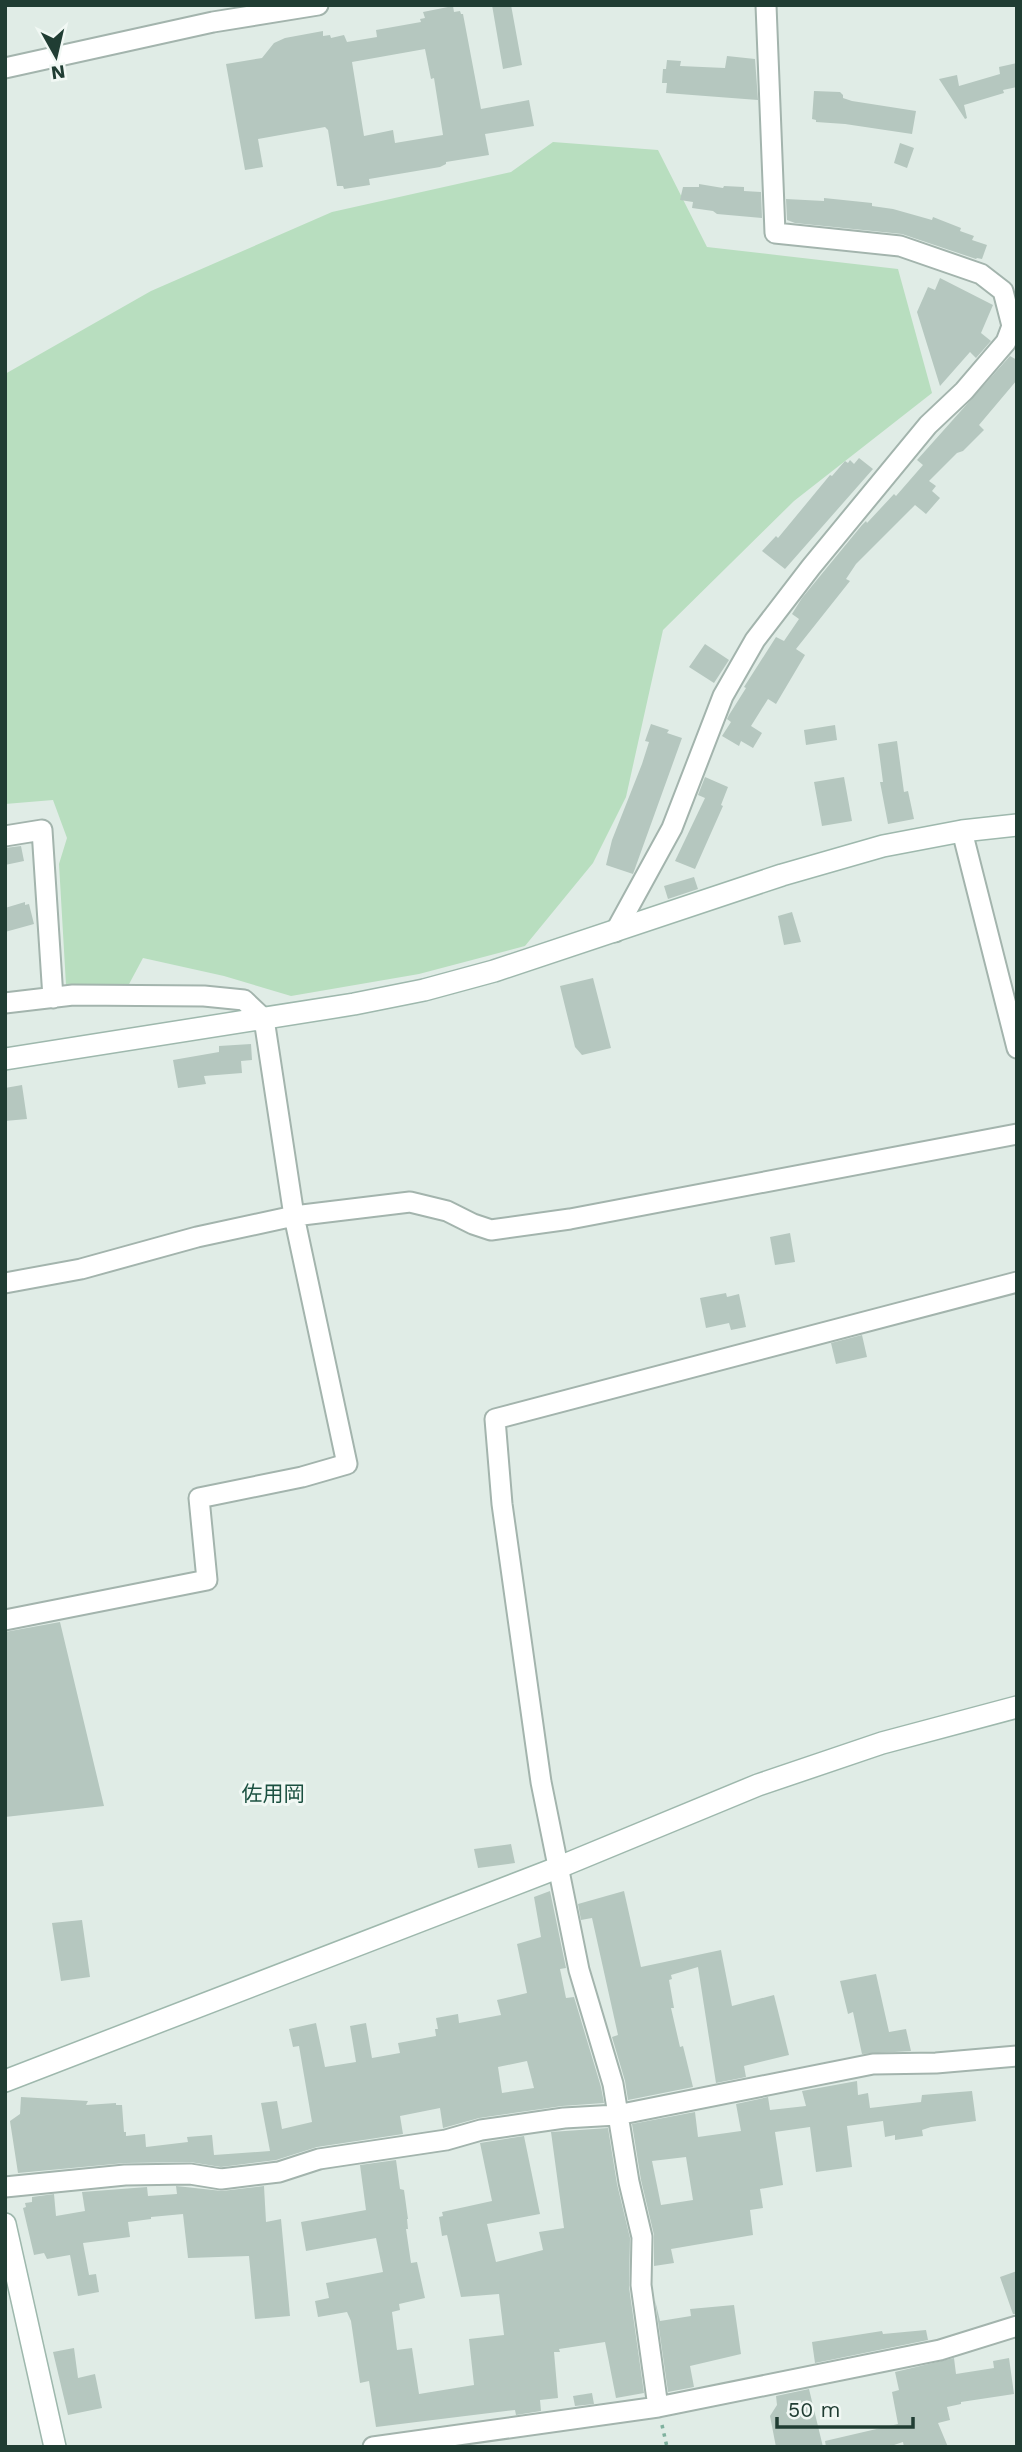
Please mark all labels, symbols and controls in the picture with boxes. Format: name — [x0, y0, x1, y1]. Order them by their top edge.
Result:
north arrow — [21, 21, 91, 91]
text: N — [50, 60, 67, 85]
district label: 佐用岡 — [242, 1781, 305, 1806]
scale bar — [777, 2386, 914, 2430]
text: 50 m — [788, 2397, 840, 2422]

